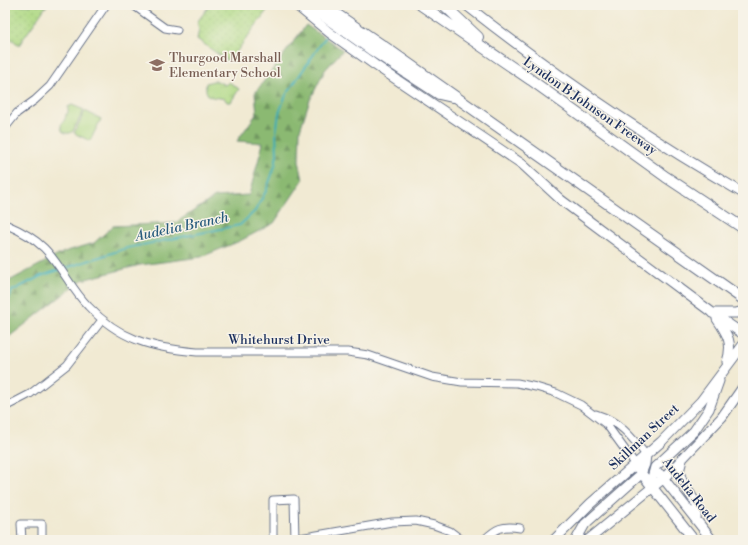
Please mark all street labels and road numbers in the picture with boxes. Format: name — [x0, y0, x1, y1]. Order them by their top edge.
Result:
street label: Lyndon B Johnson Freeway — [520, 54, 661, 159]
street label: Whitehurst Drive — [227, 332, 330, 348]
street label: Skillman Street — [606, 400, 683, 474]
street label: Audelia Road — [658, 454, 720, 526]

